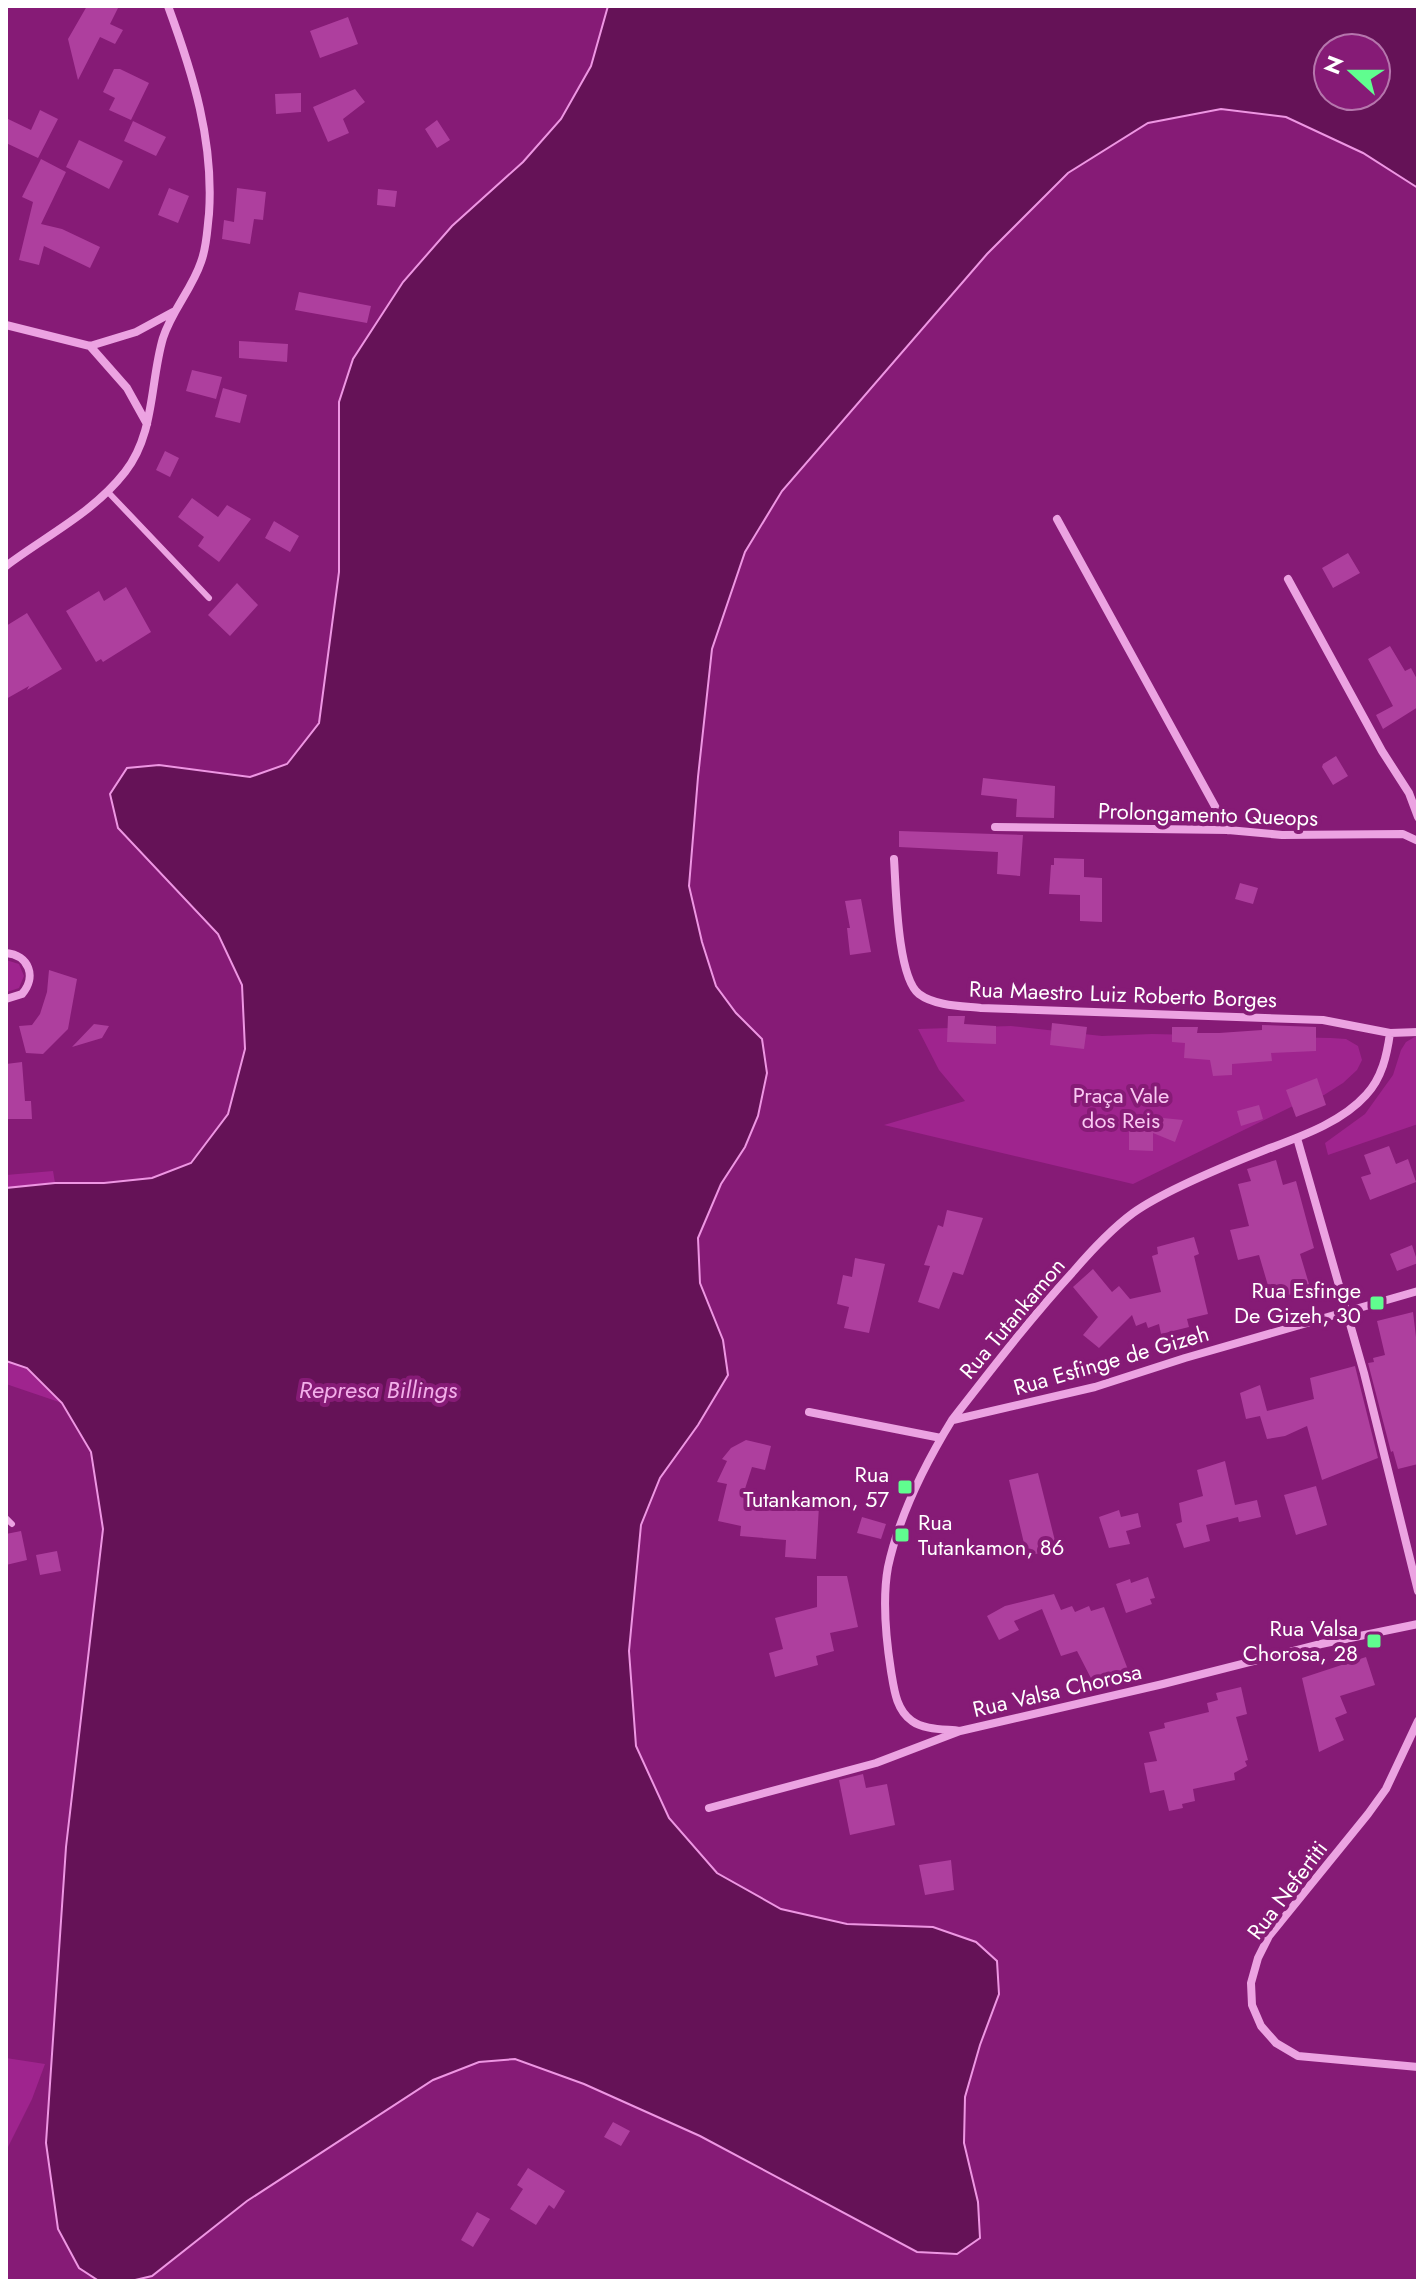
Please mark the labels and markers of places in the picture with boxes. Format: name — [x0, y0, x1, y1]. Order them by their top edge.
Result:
place label: Rua Esfinge De Gizeh, 30 — [1234, 1274, 1361, 1331]
marker: Rua Esfinge De Gizeh, 30 — [1368, 1294, 1386, 1312]
place label: Rua Tutankamon, 57 — [743, 1458, 889, 1515]
marker: Rua Tutankamon, 57 — [896, 1478, 914, 1496]
place label: Rua Tutankamon, 86 — [918, 1506, 1064, 1563]
marker: Rua Tutankamon, 86 — [893, 1526, 911, 1544]
place label: Rua Valsa Chorosa, 28 — [1243, 1612, 1358, 1669]
marker: Rua Valsa Chorosa, 28 — [1365, 1632, 1383, 1650]

